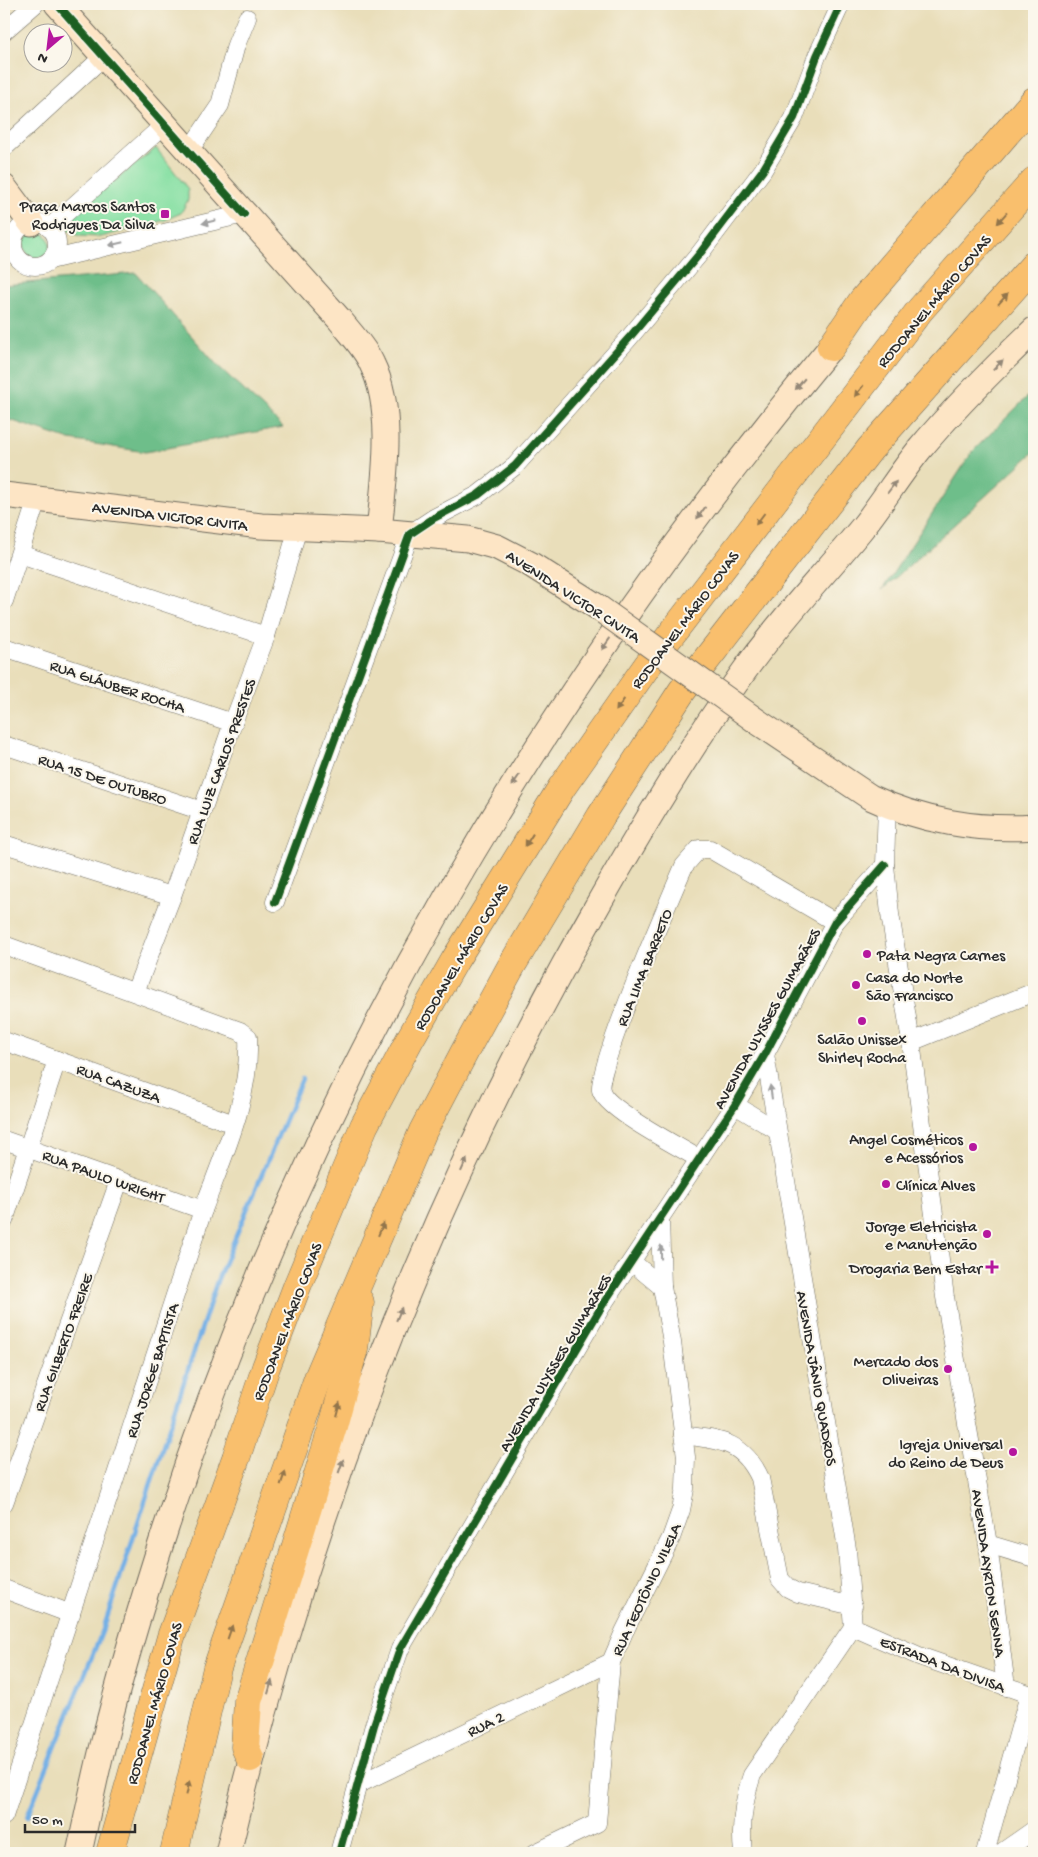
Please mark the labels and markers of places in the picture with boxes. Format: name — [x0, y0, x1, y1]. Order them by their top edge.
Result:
place label: Praça Marcos Santos Rodrigues Da Silva — [19, 199, 156, 236]
marker: Praça Marcos Santos Rodrigues Da Silva — [159, 208, 171, 220]
marker: Pata Negra Carnes — [861, 948, 873, 960]
place label: Pata Negra Carnes — [876, 948, 1006, 967]
place label: Casa do Norte São Francisco — [866, 970, 964, 1007]
marker: Casa do Norte São Francisco — [850, 979, 862, 991]
marker: Salão Unissex Shirley Rocha — [856, 1015, 868, 1027]
place label: Salão Unissex Shirley Rocha — [817, 1032, 907, 1069]
place label: Angel Cosméticos e Acessórios — [849, 1132, 964, 1169]
marker: Angel Cosméticos e Acessórios — [967, 1141, 979, 1153]
marker: Clínica Alves — [880, 1178, 892, 1190]
place label: Clínica Alves — [896, 1178, 976, 1197]
place label: Jorge Eletricista e Manutenção — [866, 1219, 978, 1256]
marker: Jorge Eletricista e Manutenção — [981, 1228, 993, 1240]
place label: Drogaria Bem Estar — [848, 1261, 983, 1280]
marker: Drogaria Bem Estar — [986, 1261, 998, 1273]
place label: Mercado dos Oliveiras — [854, 1354, 939, 1391]
marker: Mercado dos Oliveiras — [942, 1363, 954, 1375]
place label: Igreja Universal do Reino de Deus — [888, 1437, 1004, 1474]
marker: Igreja Universal do Reino de Deus — [1007, 1446, 1019, 1458]

